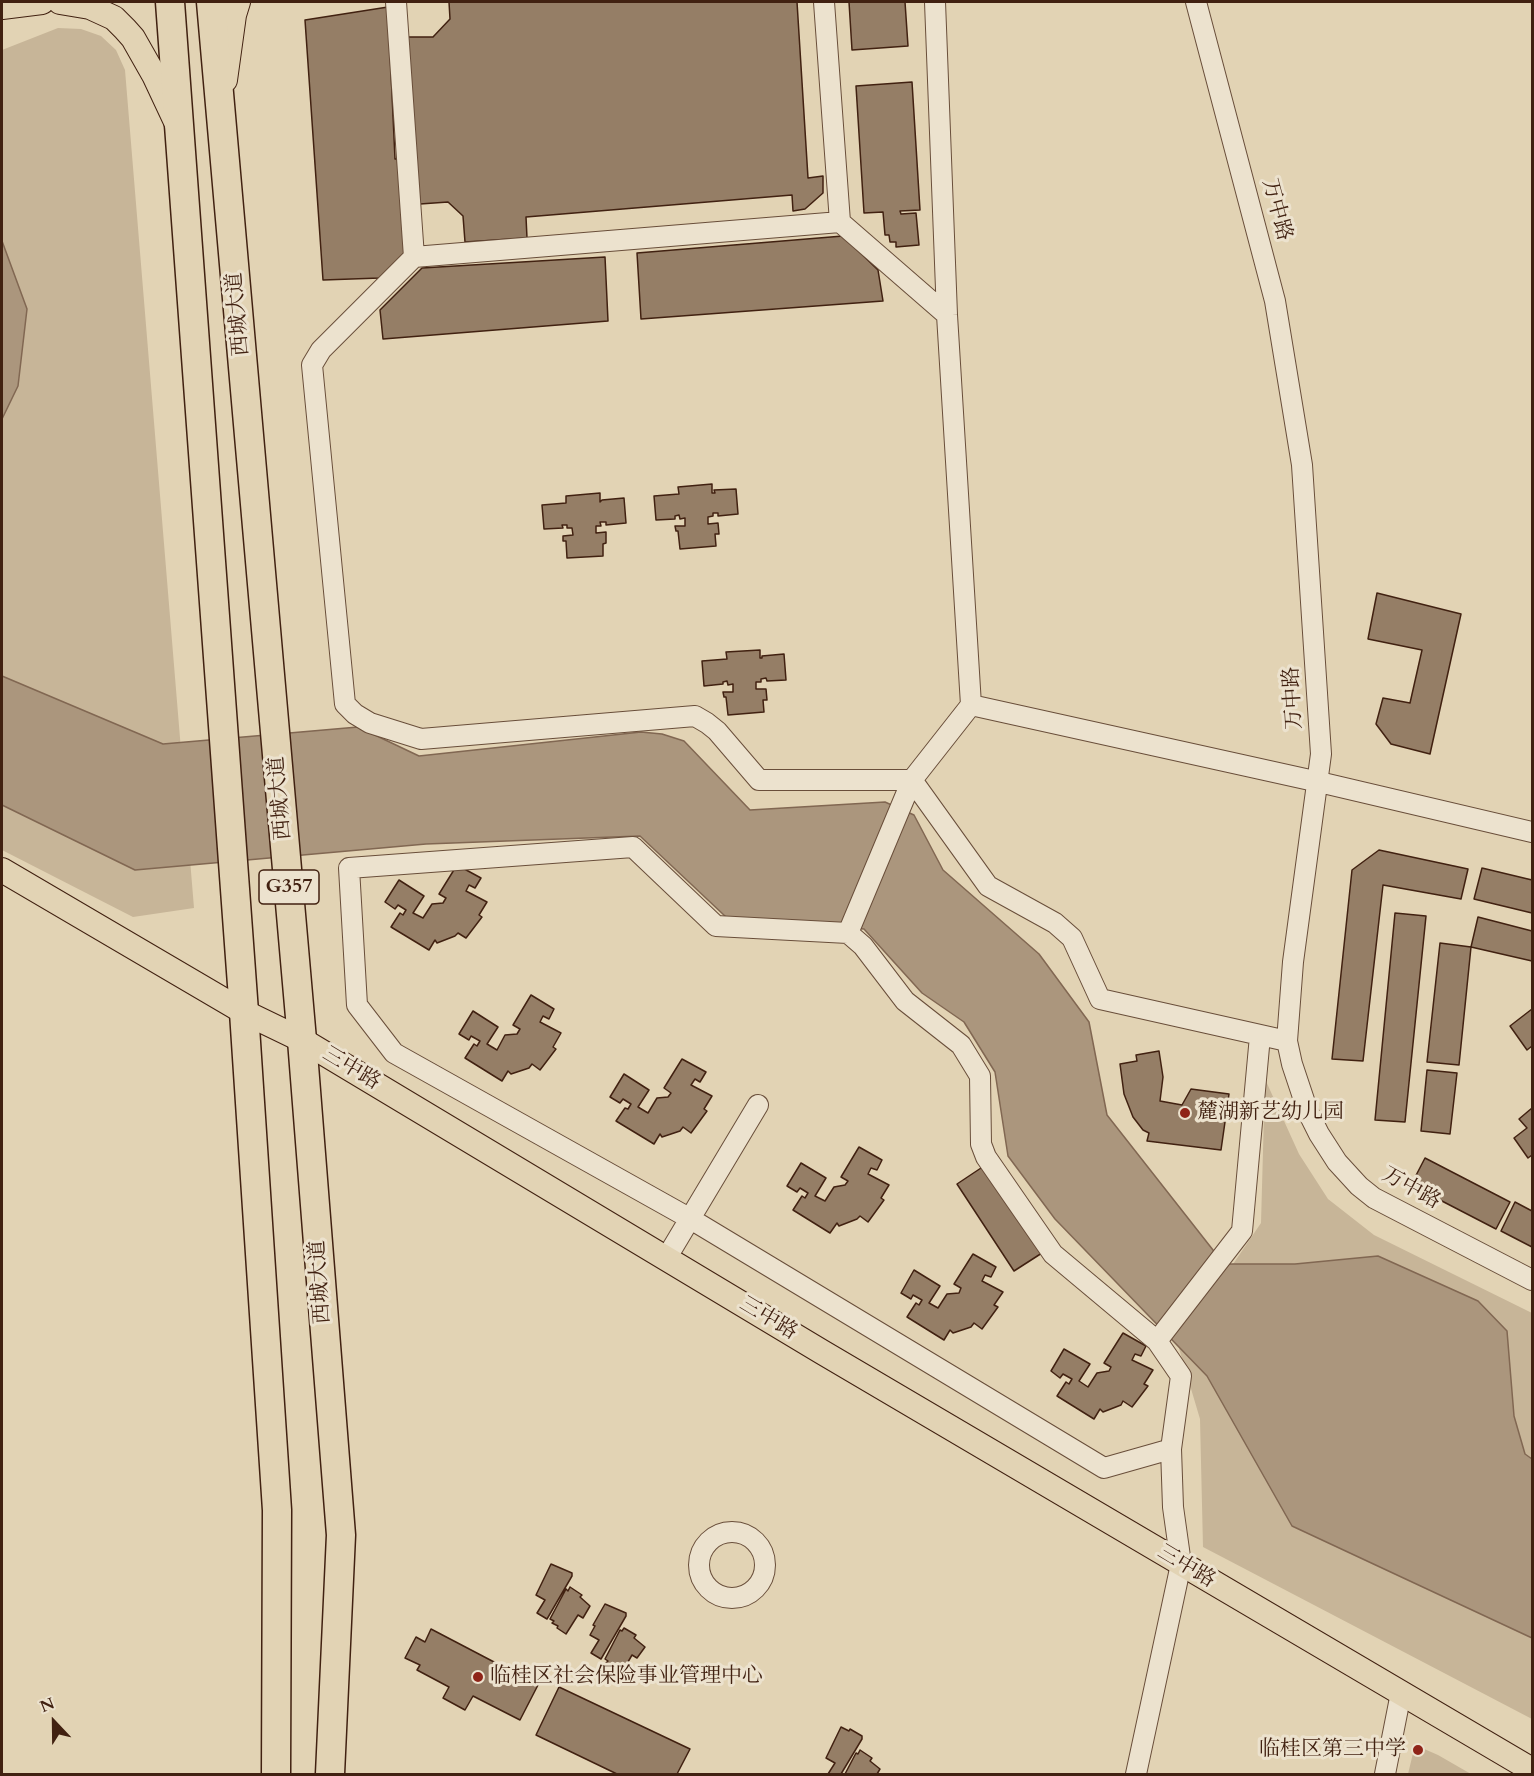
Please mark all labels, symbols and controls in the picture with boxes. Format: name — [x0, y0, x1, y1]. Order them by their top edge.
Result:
street label: 万中路 — [1256, 176, 1296, 244]
street label: 西城大道 — [223, 271, 255, 357]
street label: 万中路 — [1280, 666, 1308, 730]
street label: 西城大道 — [265, 755, 297, 841]
road number: G357 — [259, 870, 319, 904]
street label: 三中路 — [318, 1042, 384, 1096]
place label: 麓湖新艺幼儿园 — [1197, 1100, 1344, 1126]
marker: 麓湖新艺幼儿园 — [1178, 1106, 1192, 1120]
street label: 万中路 — [1377, 1163, 1445, 1215]
street label: 西城大道 — [306, 1239, 336, 1325]
street label: 三中路 — [735, 1292, 801, 1346]
street label: 三中路 — [1153, 1540, 1219, 1594]
place label: 临桂区社会保险事业管理中心 — [490, 1664, 763, 1690]
marker: 临桂区社会保险事业管理中心 — [471, 1670, 485, 1684]
north arrow — [24, 1692, 84, 1752]
text: N — [37, 1693, 58, 1718]
place label: 临桂区第三中学 — [1259, 1737, 1406, 1763]
marker: 临桂区第三中学 — [1411, 1743, 1425, 1757]

